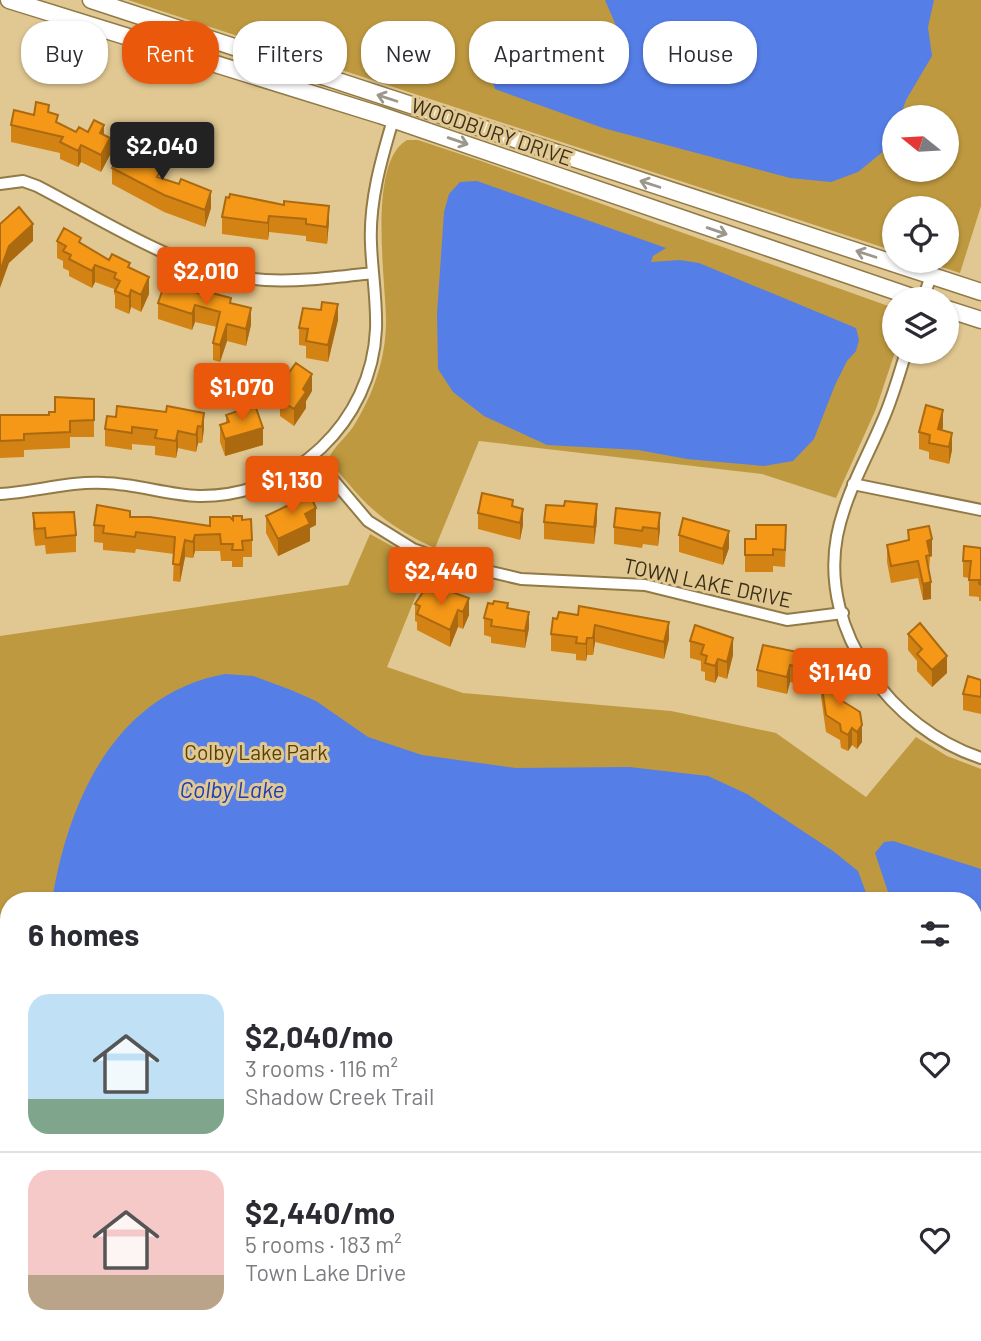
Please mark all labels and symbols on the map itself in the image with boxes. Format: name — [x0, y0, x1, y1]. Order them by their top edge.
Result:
one-way arrow — [377, 91, 399, 103]
street label: WOODBURY DRIVE — [408, 92, 576, 170]
north arrow — [882, 105, 959, 182]
pin: $2,040 — [105, 122, 219, 182]
one-way arrow — [447, 136, 469, 149]
one-way arrow — [639, 176, 661, 189]
one-way arrow — [706, 226, 728, 238]
pin: $2,010 — [149, 247, 263, 307]
one-way arrow — [856, 247, 878, 260]
pin: $1,070 — [185, 364, 299, 423]
pin: $1,130 — [235, 456, 349, 516]
pin: $2,440 — [384, 548, 498, 607]
street label: TOWN LAKE DRIVE — [621, 552, 795, 612]
pin: $1,140 — [783, 648, 897, 708]
park label: Colby Lake Park — [184, 739, 328, 764]
water label: Colby Lake — [179, 775, 285, 803]

